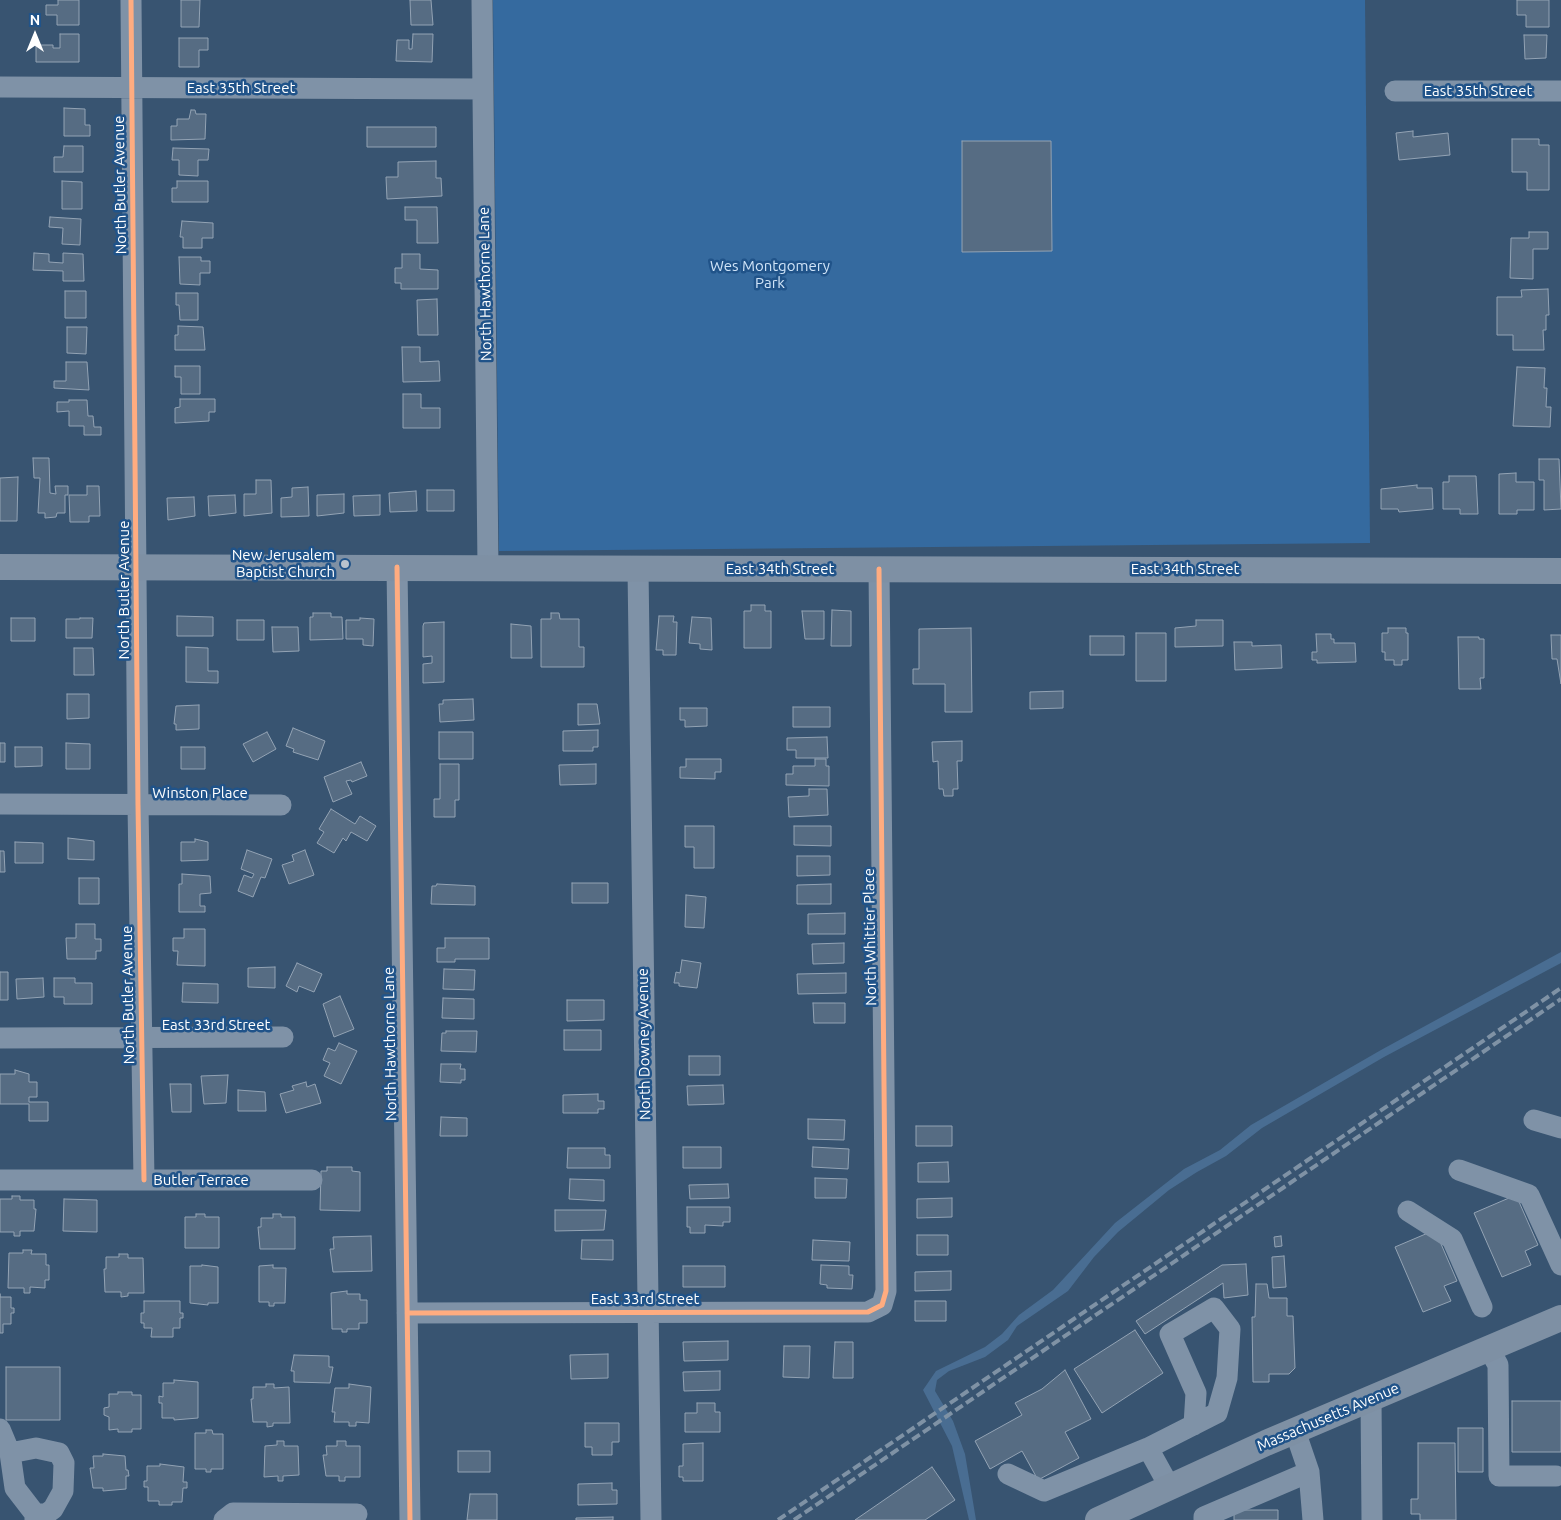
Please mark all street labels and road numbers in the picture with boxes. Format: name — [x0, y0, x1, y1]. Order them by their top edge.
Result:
street label: East 35th Street — [187, 79, 295, 97]
street label: East 35th Street — [1424, 82, 1532, 100]
street label: North Butler Avenue — [110, 115, 130, 255]
street label: North Hawthorne Lane — [475, 207, 495, 361]
street label: North Butler Avenue — [115, 521, 133, 659]
street label: East 34th Street — [726, 560, 834, 578]
street label: East 34th Street — [1131, 560, 1239, 578]
street label: Winston Place — [152, 784, 248, 802]
street label: North Whittier Place — [860, 868, 880, 1006]
street label: North Butler Avenue — [118, 925, 138, 1065]
street label: North Hawthorne Lane — [380, 967, 400, 1121]
street label: North Downey Avenue — [634, 968, 654, 1120]
street label: East 33rd Street — [162, 1016, 270, 1034]
street label: Butler Terrace — [153, 1171, 249, 1189]
street label: East 33rd Street — [591, 1290, 699, 1308]
street label: Massachusetts Avenue — [1254, 1379, 1402, 1455]

